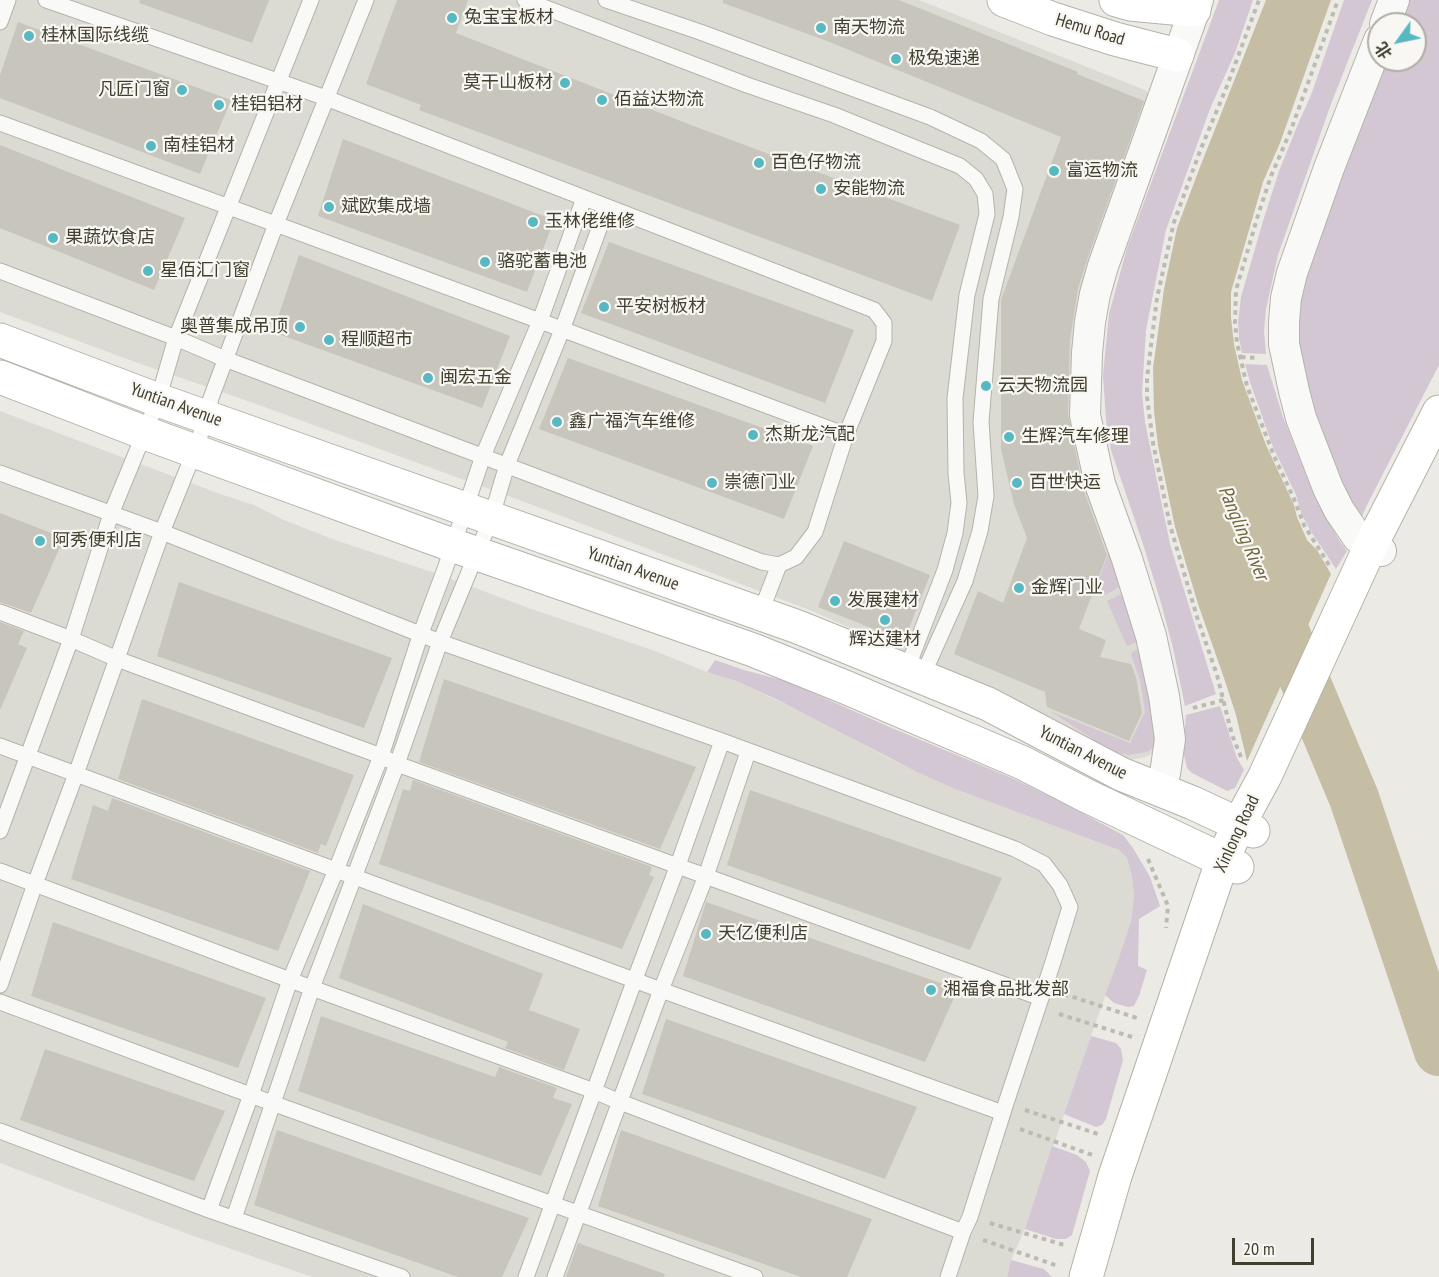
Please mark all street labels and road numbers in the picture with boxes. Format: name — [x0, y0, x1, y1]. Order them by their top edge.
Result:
street label: Hemu Road — [1053, 9, 1127, 51]
street label: Yuntian Avenue — [127, 378, 225, 432]
street label: Yuntian Avenue — [584, 542, 682, 596]
street label: Yuntian Avenue — [1035, 722, 1131, 784]
street label: Xinlong Road — [1210, 792, 1264, 876]

